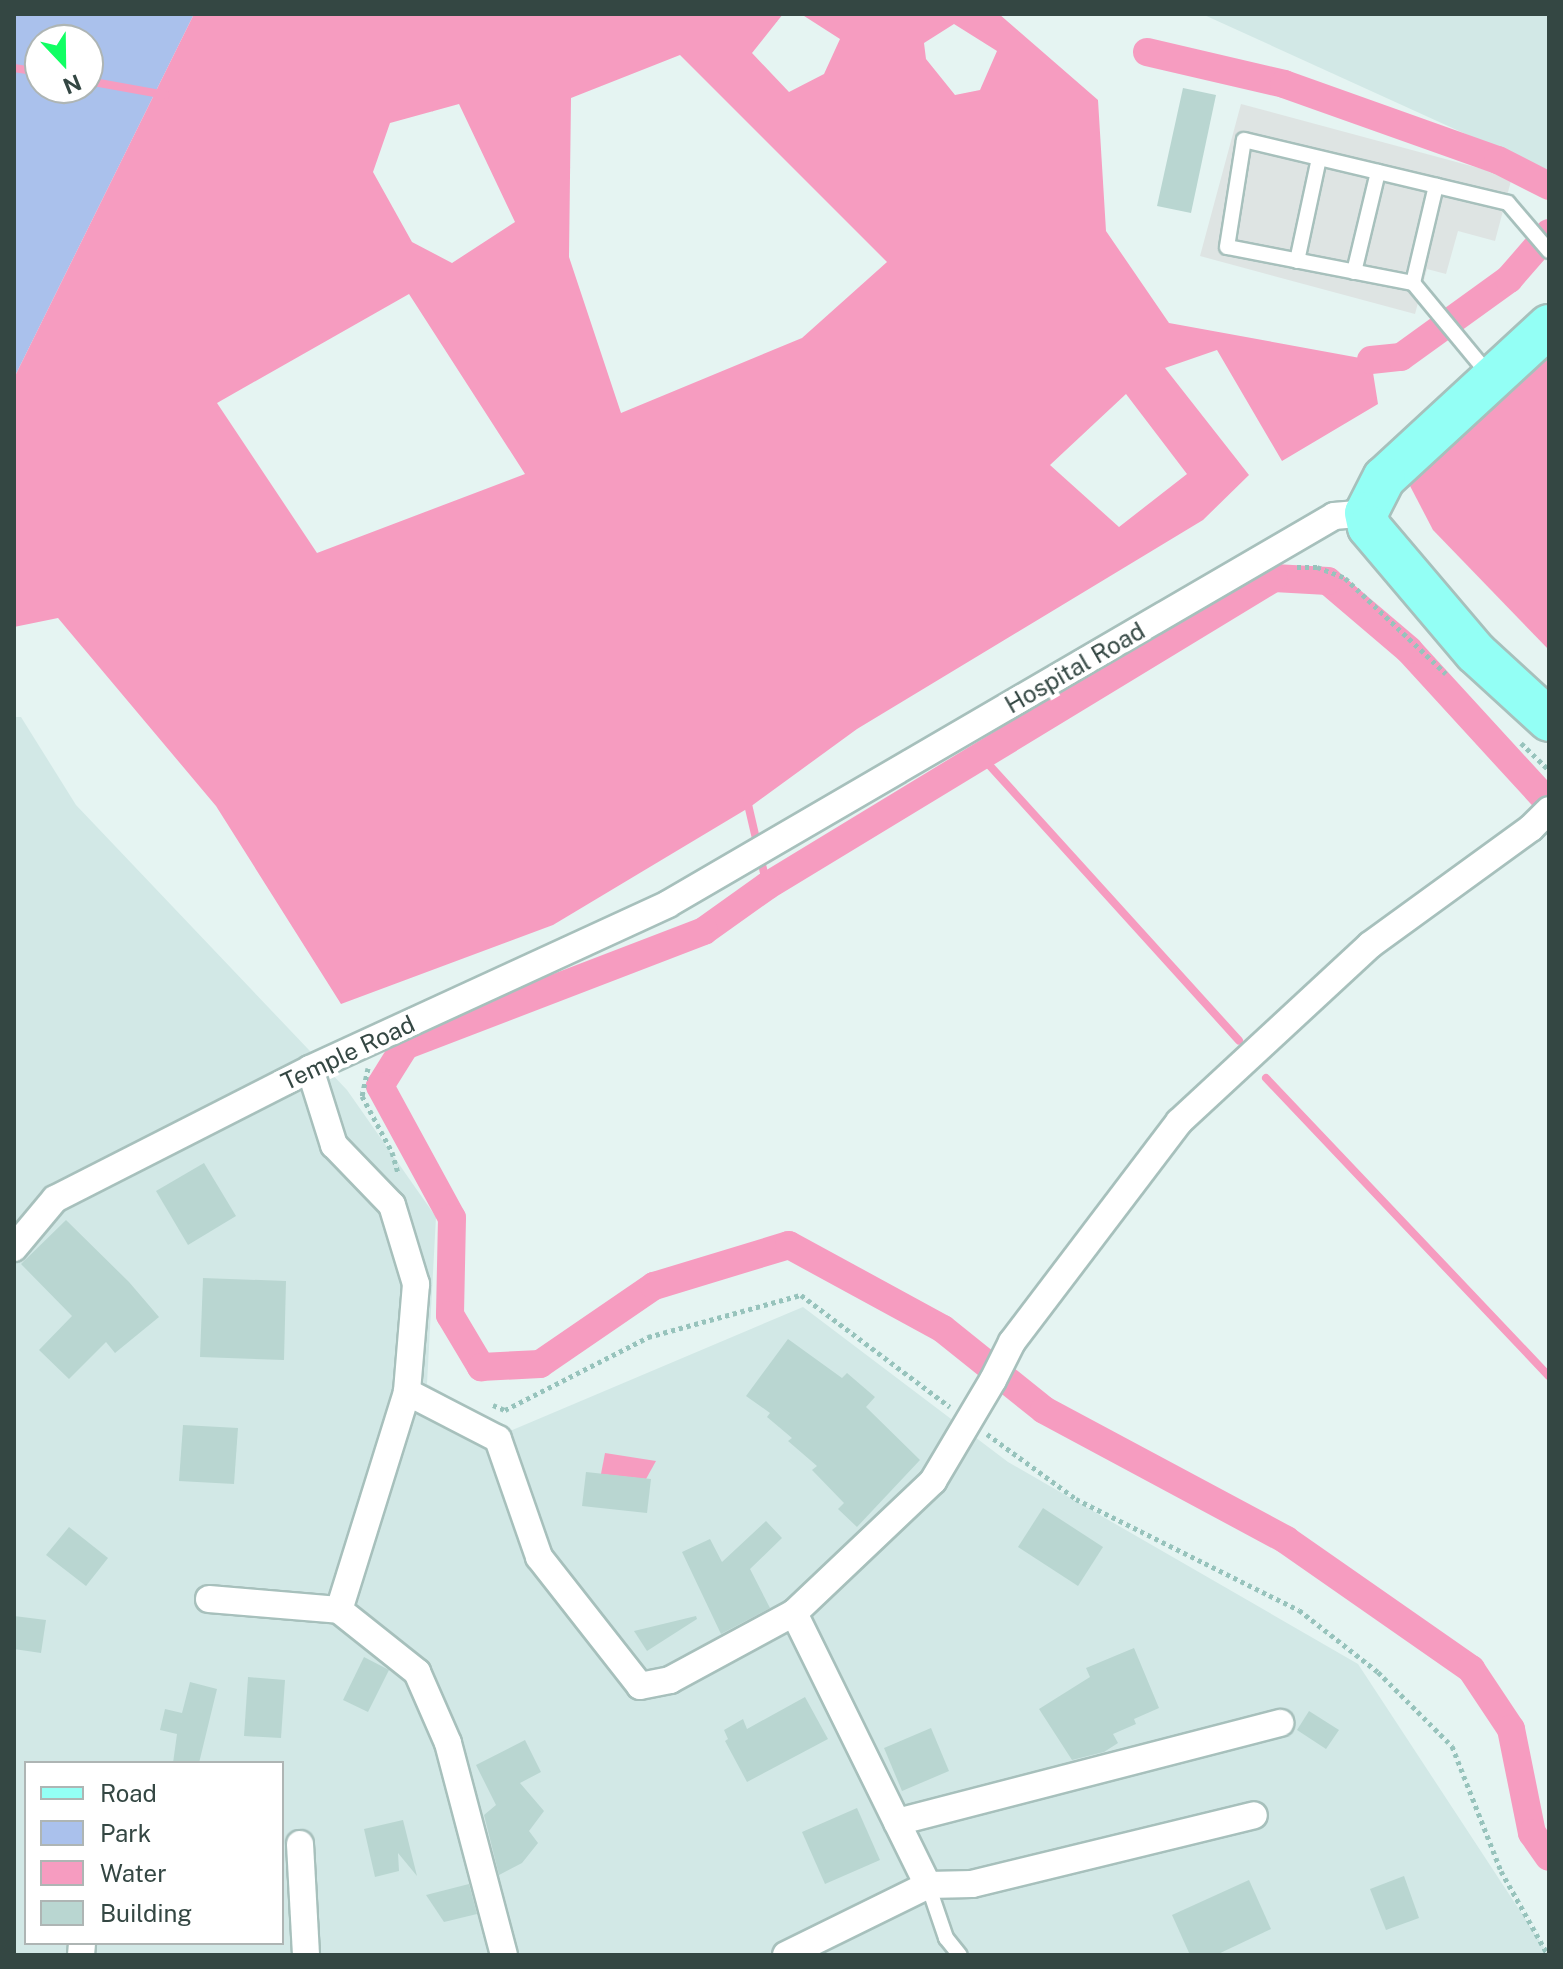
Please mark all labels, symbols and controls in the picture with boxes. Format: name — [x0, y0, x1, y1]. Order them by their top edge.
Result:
north arrow — [24, 24, 104, 104]
text: N — [59, 69, 85, 100]
street label: Hospital Road — [1000, 616, 1150, 720]
street label: Temple Road — [277, 1009, 419, 1097]
legend — [24, 1761, 284, 1945]
text: Road — [100, 1779, 157, 1807]
text: Park — [100, 1819, 151, 1847]
text: Water — [100, 1859, 167, 1887]
text: Building — [100, 1899, 192, 1927]

